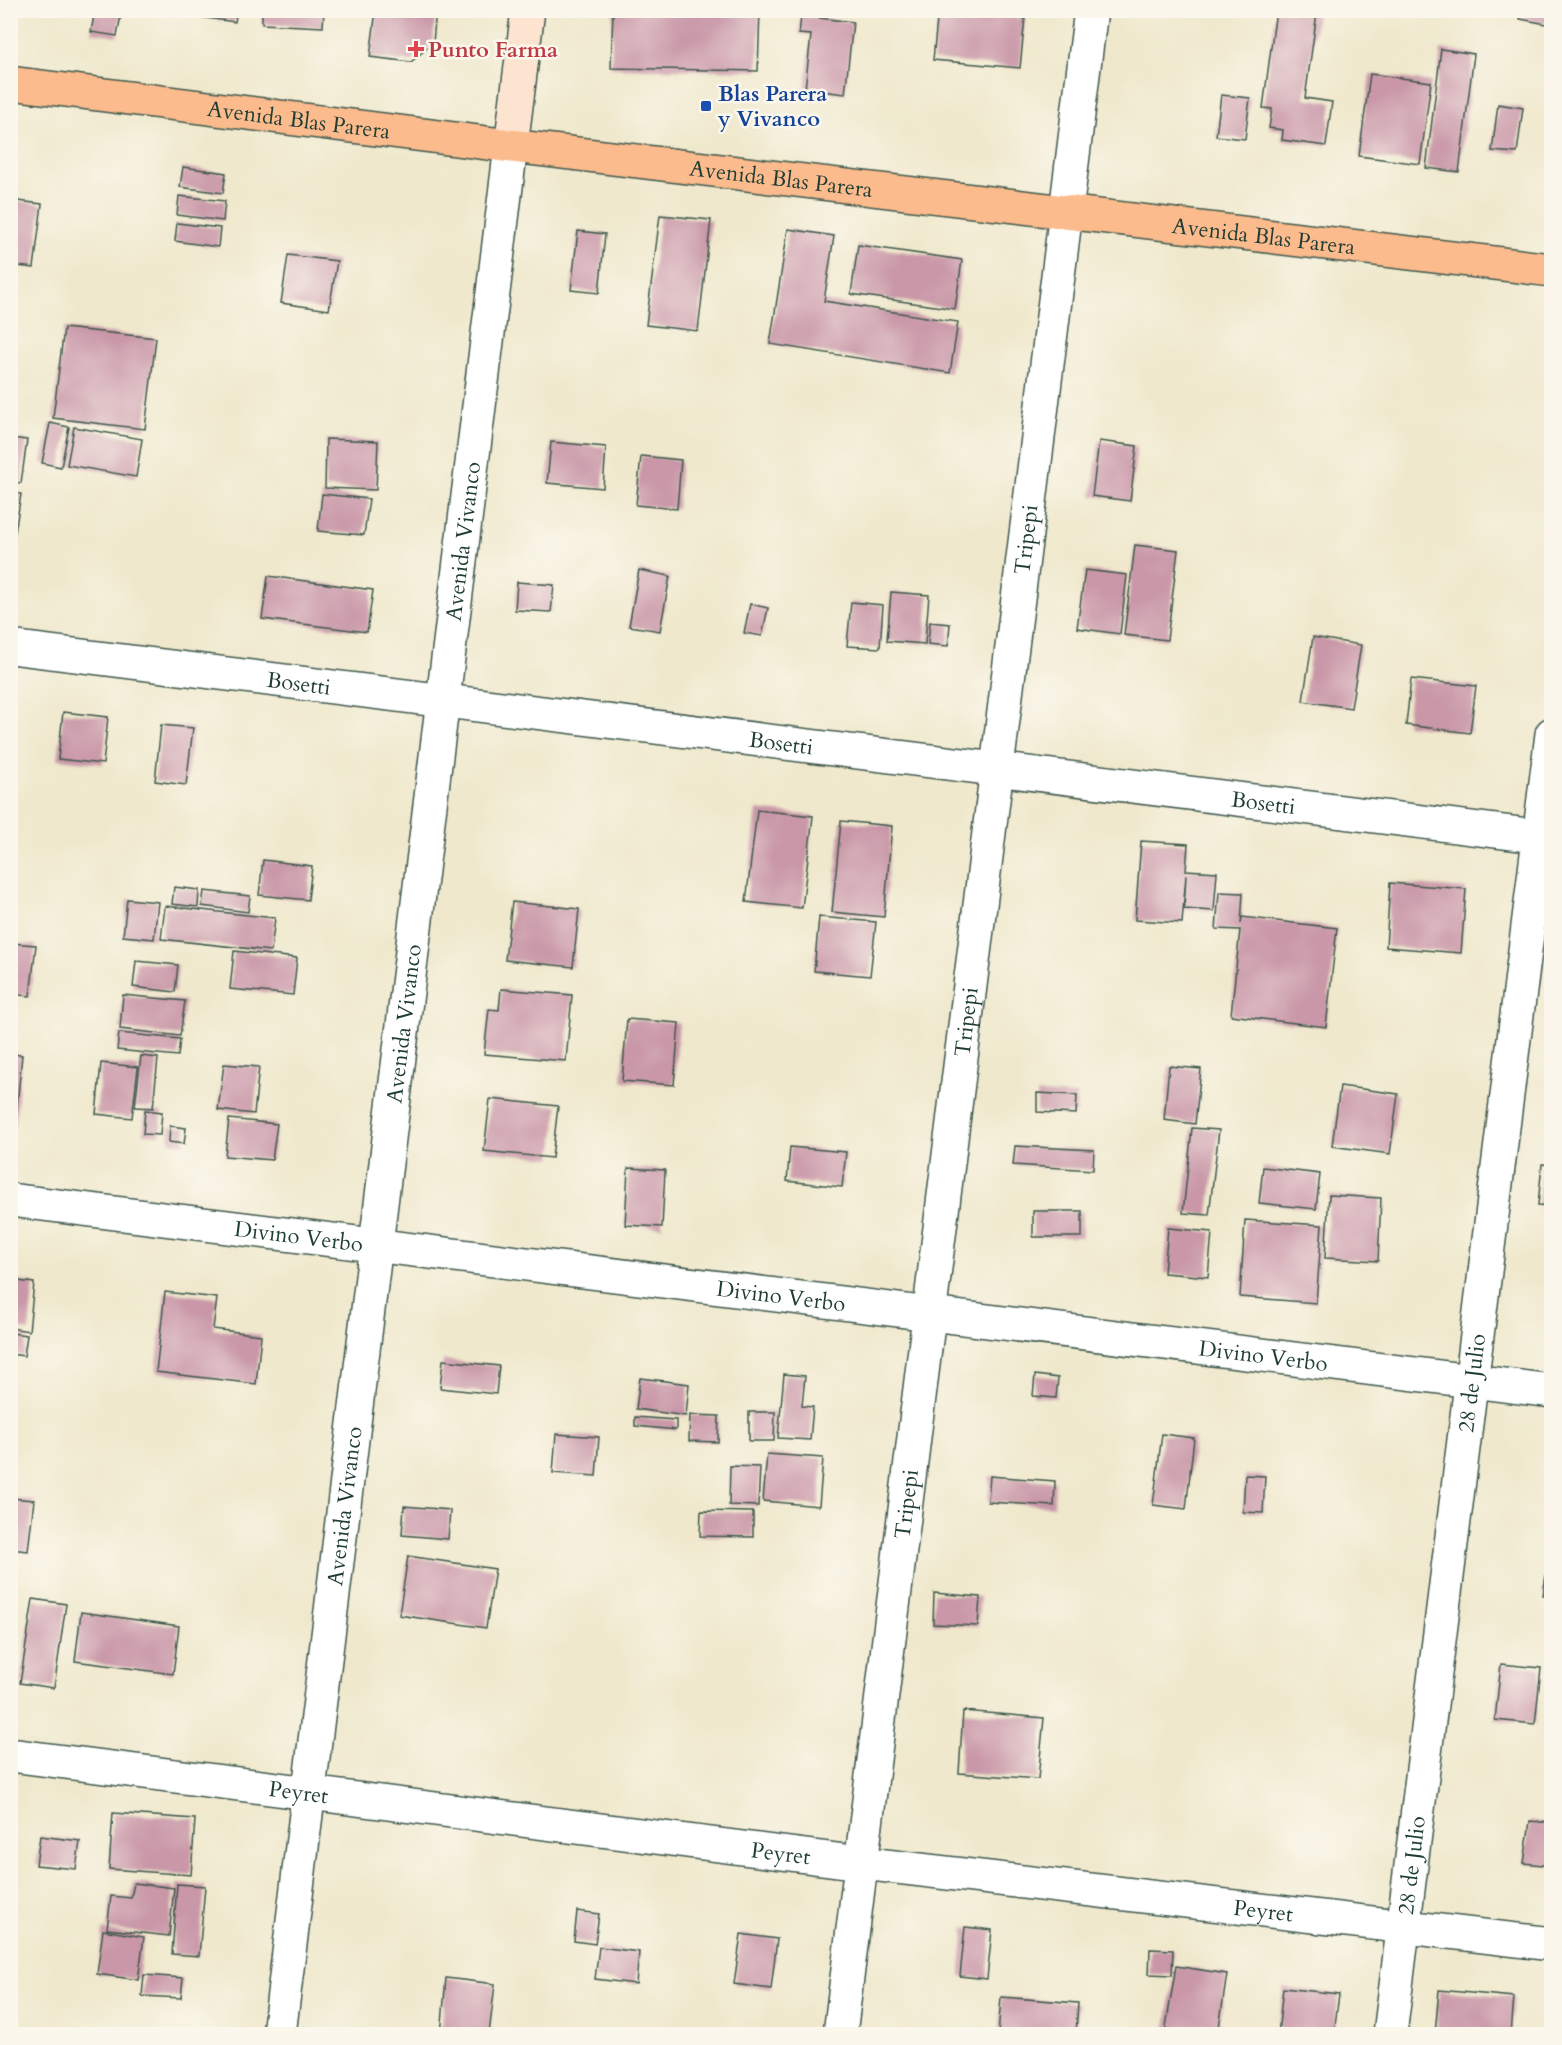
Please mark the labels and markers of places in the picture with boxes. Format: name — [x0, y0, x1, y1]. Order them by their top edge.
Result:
place label: Punto Farma — [428, 35, 558, 65]
marker: Punto Farma — [409, 42, 423, 56]
place label: Blas Parera y Vivanco — [717, 79, 827, 134]
marker: Blas Parera y Vivanco — [699, 99, 713, 113]

